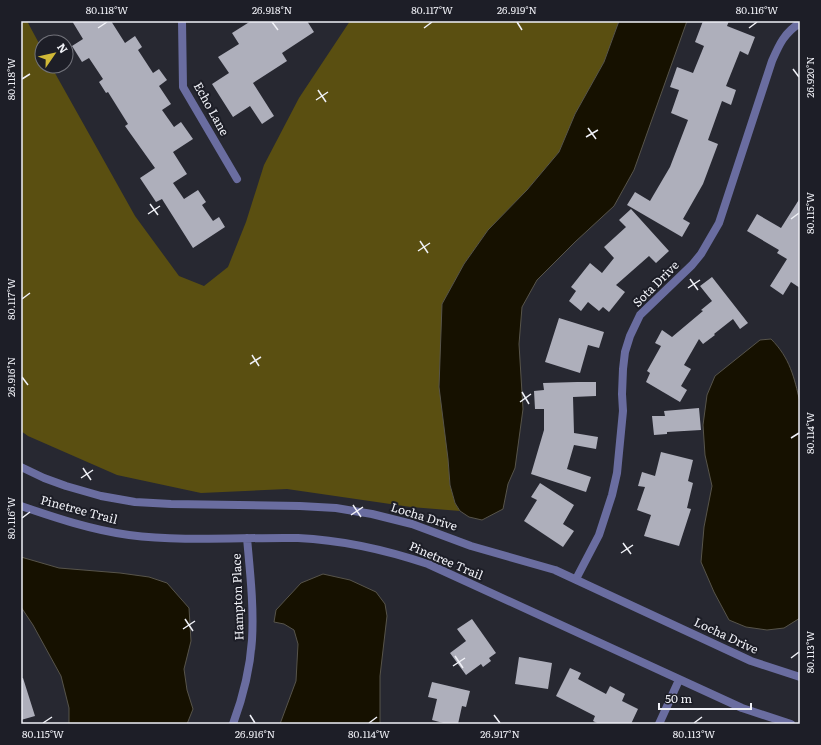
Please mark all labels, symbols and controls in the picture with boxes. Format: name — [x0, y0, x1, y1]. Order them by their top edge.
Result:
text: 80.118°W — [86, 2, 128, 17]
text: 26.918°N — [252, 2, 292, 17]
text: 80.117°W — [411, 2, 453, 17]
text: 26.919°N — [497, 2, 537, 17]
text: 80.116°W — [736, 2, 778, 17]
north arrow — [34, 34, 74, 74]
text: N — [54, 40, 72, 56]
text: 26.920°N — [802, 56, 817, 98]
text: 80.118°W — [3, 58, 18, 100]
street label: Echo Lane — [190, 78, 234, 139]
text: 80.115°W — [802, 192, 817, 234]
street label: Sota Drive — [628, 256, 683, 311]
text: 80.117°W — [3, 278, 18, 320]
text: 26.916°N — [3, 357, 18, 397]
text: 80.114°W — [802, 412, 817, 454]
street label: Pinetree Trail — [39, 490, 120, 528]
text: 80.116°W — [3, 497, 18, 539]
street label: Locha Drive — [389, 497, 460, 535]
street label: Pinetree Trail — [407, 536, 486, 584]
street label: Hampton Place — [226, 553, 248, 641]
street label: Locha Drive — [691, 612, 761, 658]
text: 80.113°W — [802, 631, 817, 673]
scale bar — [659, 685, 751, 711]
text: 50 m — [665, 689, 692, 707]
text: 80.115°W — [22, 726, 64, 741]
text: 26.916°N — [235, 726, 275, 741]
text: 80.114°W — [348, 726, 390, 741]
text: 26.917°N — [480, 726, 520, 741]
text: 80.113°W — [673, 726, 715, 741]

